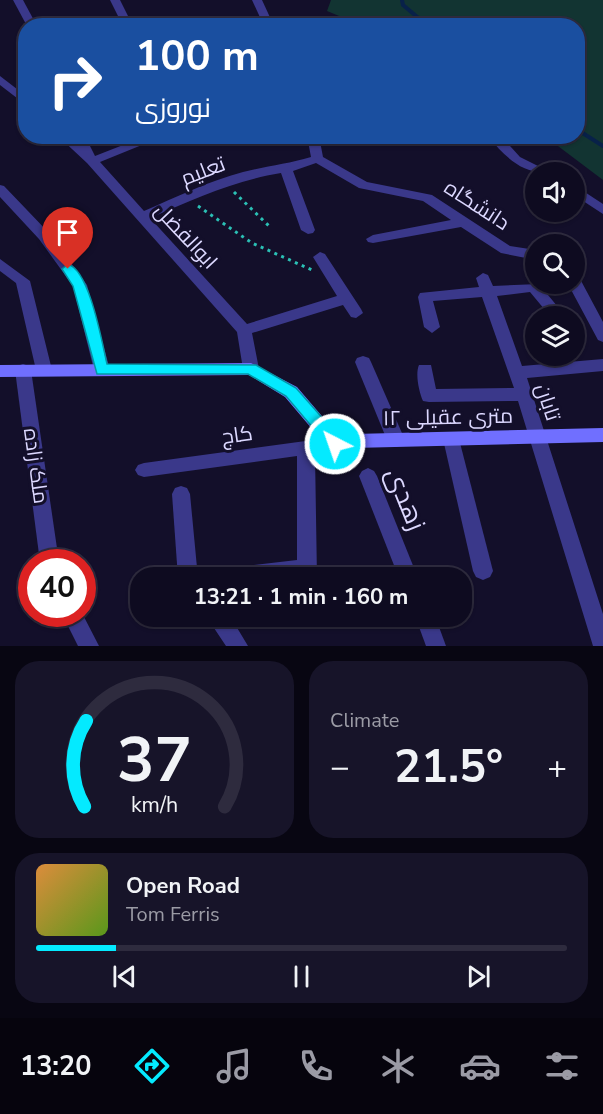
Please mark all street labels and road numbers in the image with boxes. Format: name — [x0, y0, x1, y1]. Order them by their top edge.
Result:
street label: تعلیم — [177, 150, 230, 192]
street label: دانشگاه — [439, 173, 515, 237]
street label: ابوالفضل — [148, 197, 224, 275]
street label: تابان — [529, 380, 567, 425]
street label: ۱۲ متری عقیلی — [383, 402, 513, 432]
street label: کاج — [219, 419, 255, 451]
street label: ملک زاده — [17, 426, 55, 506]
street label: زهدی — [377, 463, 434, 536]

